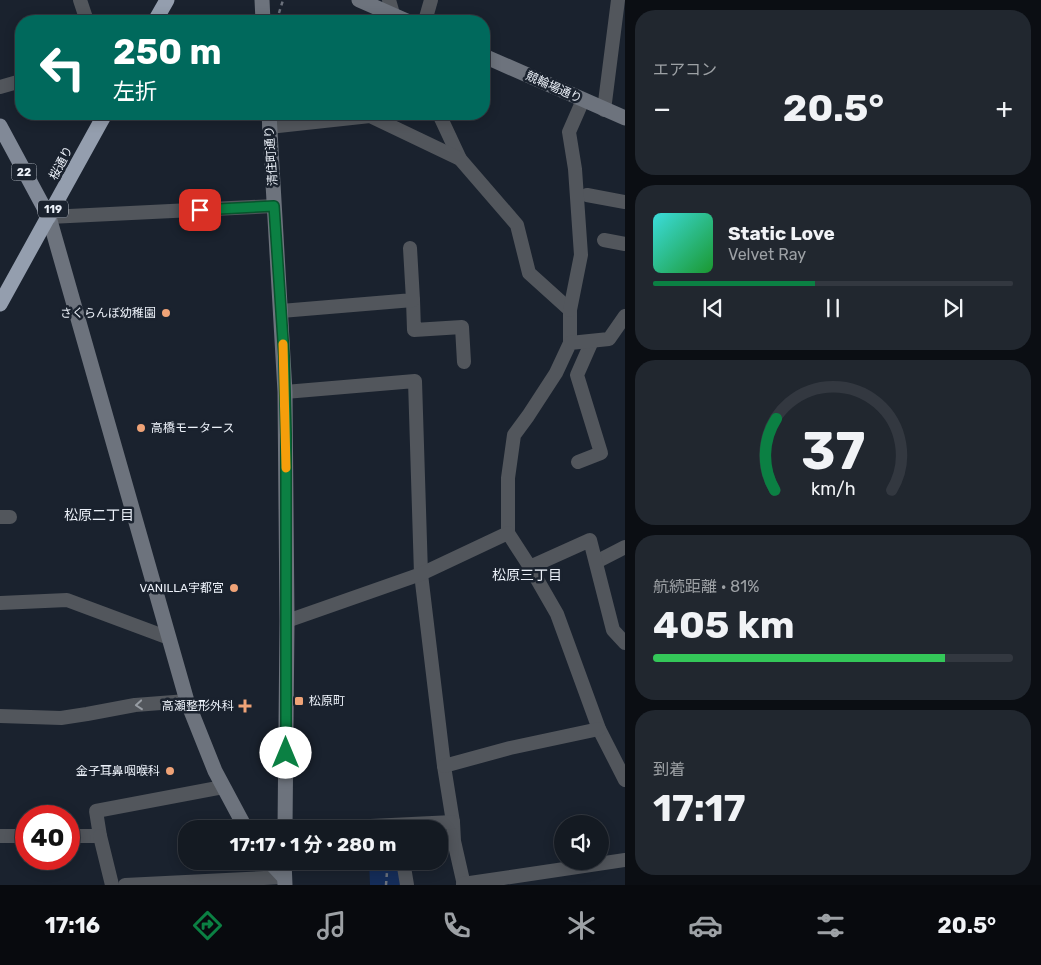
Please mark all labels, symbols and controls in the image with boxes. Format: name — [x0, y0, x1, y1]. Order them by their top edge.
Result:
text: 250 m — [113, 31, 222, 73]
icon: left — [30, 35, 95, 100]
text: エアコン — [653, 60, 717, 79]
street label: 競輪場通り — [524, 68, 584, 106]
text: 左折 — [113, 78, 157, 105]
text: 20.5° — [783, 85, 884, 131]
text: − — [653, 92, 671, 125]
text: + — [996, 92, 1013, 125]
street label: 清住町通り — [262, 126, 280, 186]
street label: 桜通り — [46, 144, 76, 182]
road number: 22 — [12, 163, 36, 180]
pin — [179, 189, 221, 231]
icon: arrive — [186, 196, 214, 224]
road number: 119 — [38, 200, 68, 218]
text: Static Love — [728, 222, 835, 245]
text: Velvet Ray — [728, 245, 806, 264]
icon: previous — [699, 294, 727, 322]
icon: pause — [819, 294, 847, 322]
icon: next — [939, 294, 967, 322]
place label: さくらんぼ幼稚園 — [60, 306, 156, 320]
marker: さくらんぼ幼稚園 — [160, 307, 172, 319]
text: 37 — [801, 420, 865, 482]
place label: 高橋モータース — [151, 421, 234, 435]
marker: 高橋モータース — [135, 422, 147, 434]
text: km/h — [811, 478, 855, 499]
district label: 松原二丁目 — [64, 507, 134, 524]
district label: 松原三丁目 — [492, 567, 562, 584]
text: 航続距離 · 81% — [653, 577, 759, 596]
place label: VANILLA宇都宮 — [140, 581, 224, 595]
marker: VANILLA宇都宮 — [228, 582, 240, 594]
text: 405 km — [653, 602, 794, 648]
place label: 松原町 — [309, 694, 345, 708]
marker: 松原町 — [293, 695, 305, 707]
one-way arrow — [134, 699, 142, 710]
place label: 高瀬整形外科 — [162, 699, 234, 713]
marker: 高瀬整形外科 — [238, 699, 252, 713]
position arrow — [259, 726, 311, 778]
text: 到着 — [653, 760, 685, 779]
place label: 金子耳鼻咽喉科 — [76, 764, 160, 778]
marker: 金子耳鼻咽喉科 — [164, 765, 176, 777]
text: 17:17 — [653, 785, 745, 831]
speed limit sign: 40 — [15, 805, 80, 870]
map controls — [554, 815, 609, 870]
button: sound — [554, 815, 609, 870]
text: 17:17 · 1 分 · 280 m — [229, 833, 397, 856]
icon: directions — [190, 908, 225, 943]
icon: music — [314, 908, 349, 943]
icon: phone — [439, 908, 474, 943]
icon: climate — [564, 908, 599, 943]
icon: car — [688, 908, 723, 943]
icon: filters — [813, 908, 848, 943]
text: 17:16 — [45, 912, 100, 939]
text: 20.5° — [938, 912, 996, 939]

